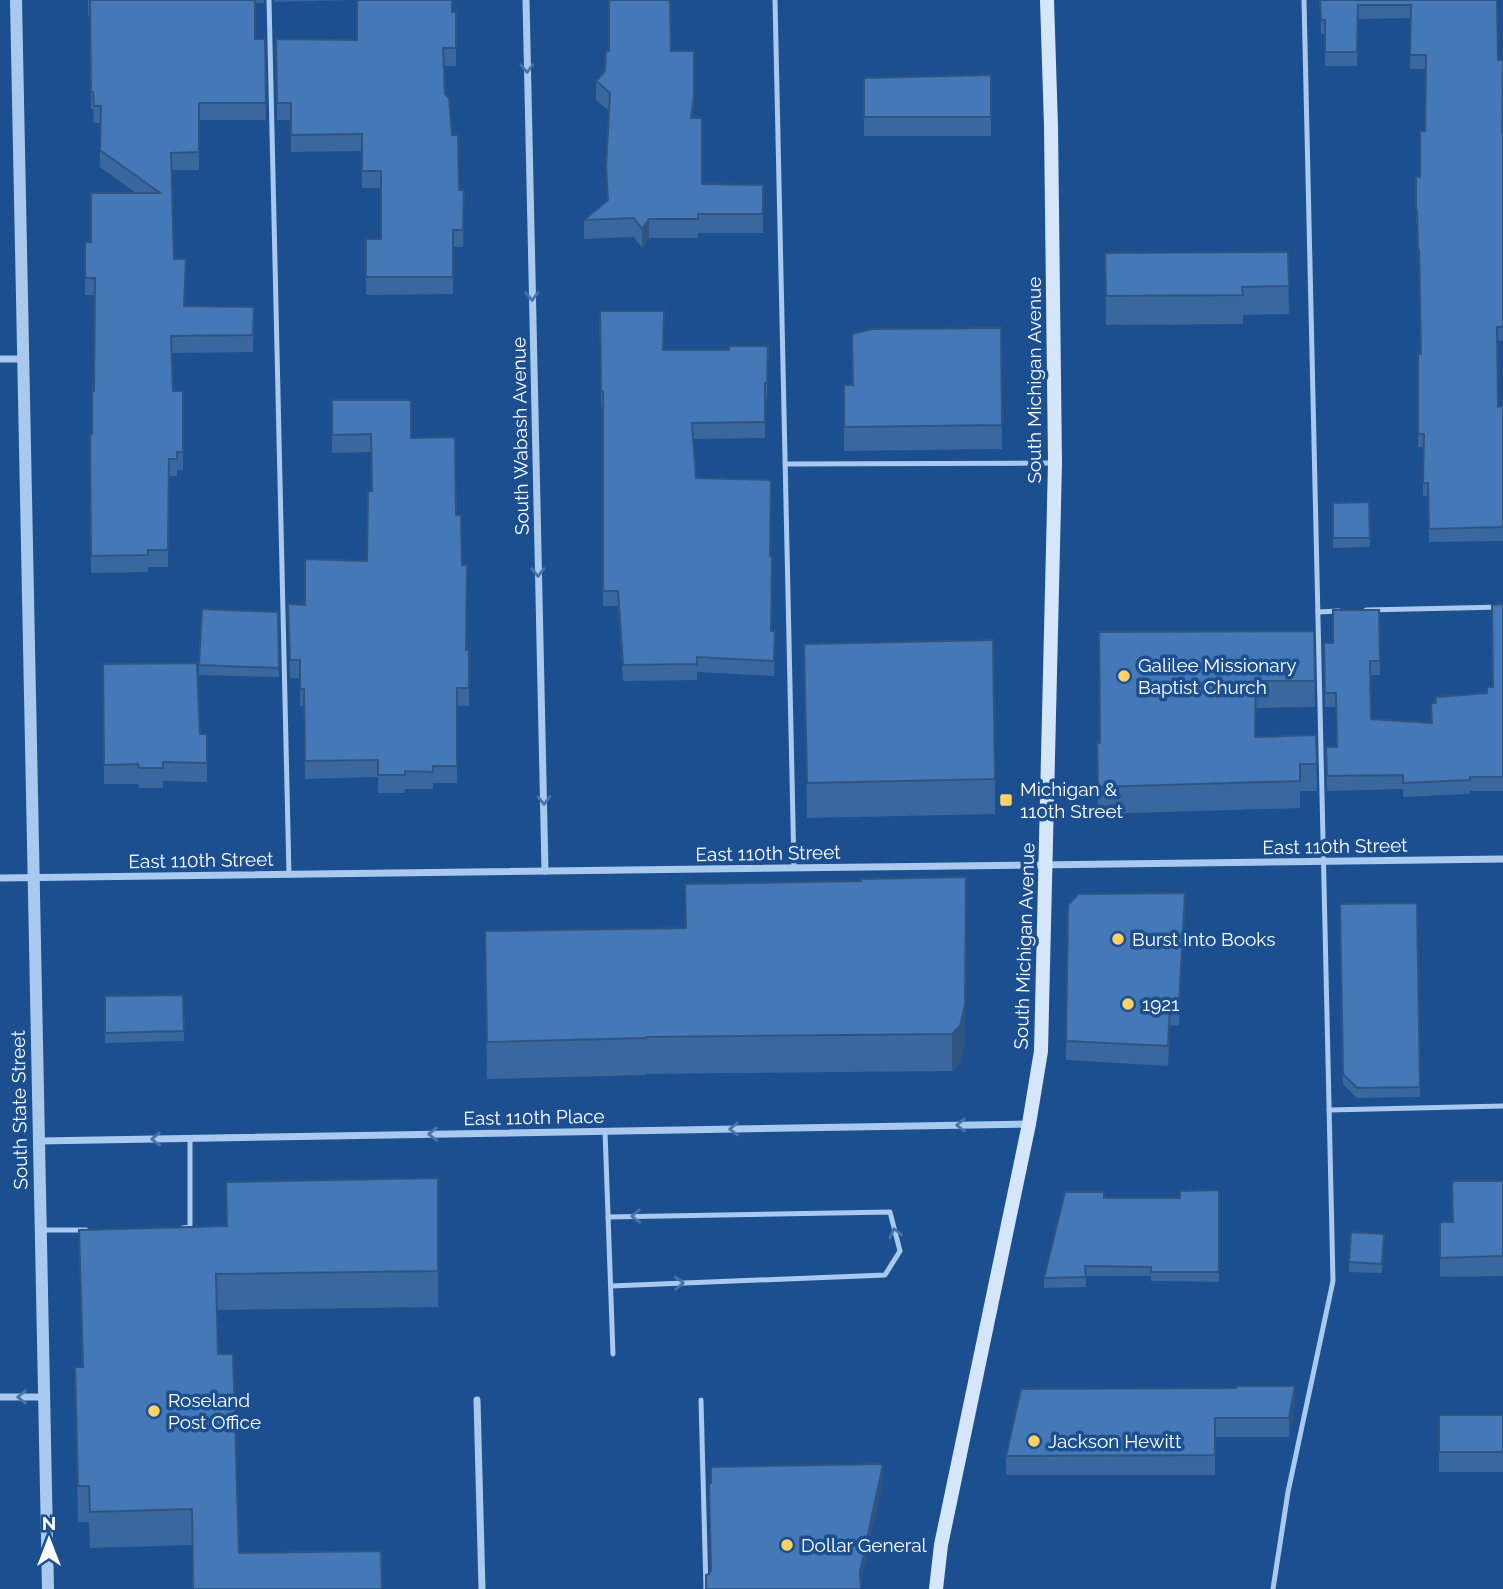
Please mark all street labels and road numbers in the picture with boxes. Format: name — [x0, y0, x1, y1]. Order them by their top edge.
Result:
street label: South Michigan Avenue — [1023, 277, 1045, 483]
street label: South Wabash Avenue — [507, 337, 533, 535]
street label: East 110th Street — [1262, 834, 1408, 858]
street label: East 110th Street — [695, 841, 841, 865]
street label: South Michigan Avenue — [1009, 842, 1039, 1050]
street label: East 110th Street — [128, 848, 274, 872]
street label: South State Street — [7, 1030, 31, 1190]
street label: East 110th Place — [463, 1105, 605, 1129]

